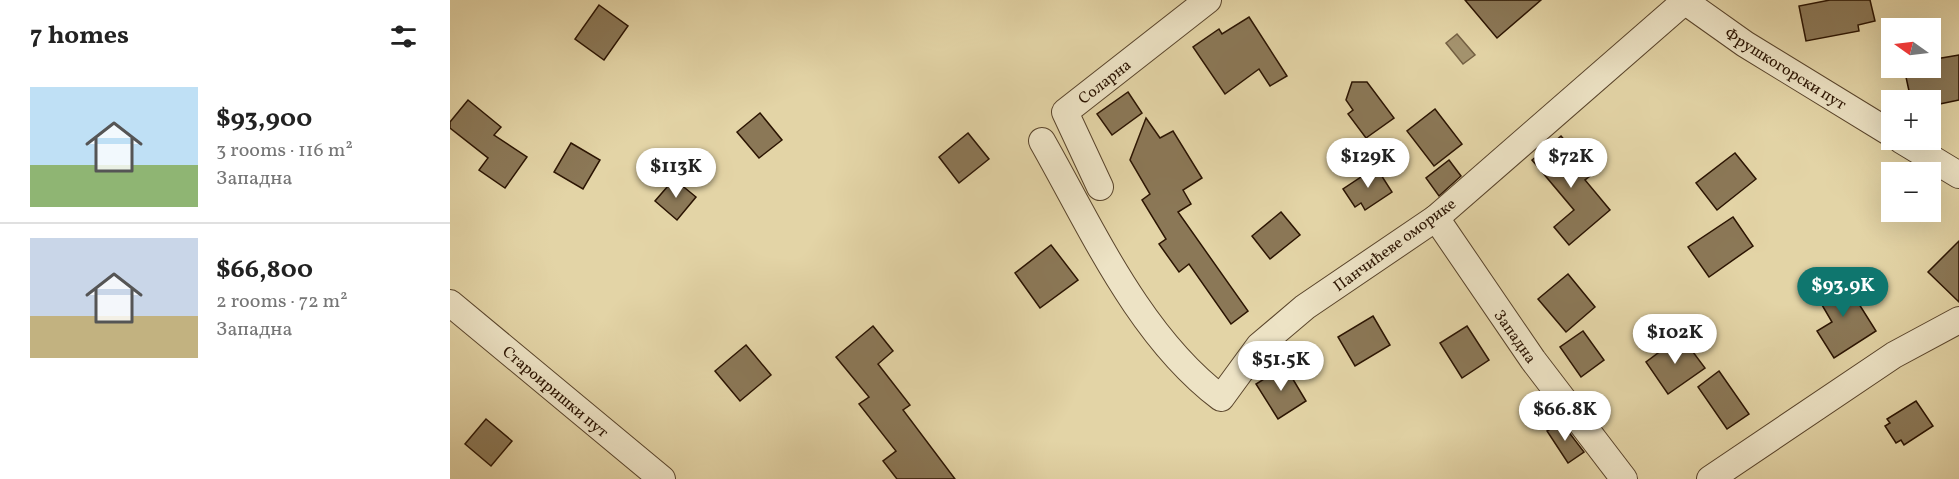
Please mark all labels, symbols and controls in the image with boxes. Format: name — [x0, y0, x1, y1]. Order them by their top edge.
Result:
text: 7 homes — [30, 18, 129, 54]
north arrow — [1881, 18, 1941, 78]
map controls — [1881, 18, 1941, 222]
icon: filters — [387, 20, 420, 53]
street label: Фрушкогорски пут — [1720, 23, 1850, 116]
street label: Соларна — [1074, 55, 1136, 110]
button: + — [1881, 90, 1941, 150]
text: $93,900 — [216, 101, 312, 137]
icon: home — [78, 111, 150, 183]
text: 3 rooms · 116 m² — [216, 137, 353, 165]
pin: $129K — [1326, 138, 1410, 189]
pin: $72K — [1535, 138, 1607, 189]
text: $129K — [1340, 143, 1396, 171]
text: $72K — [1548, 143, 1594, 171]
pin: $113K — [634, 148, 718, 199]
text: $113K — [650, 153, 702, 181]
button: − — [1881, 162, 1941, 222]
text: Западна — [216, 165, 292, 193]
street label: Панчићеве оморике — [1329, 194, 1461, 298]
text: $66,800 — [216, 252, 313, 288]
icon: home — [78, 262, 150, 334]
pin: $93.9K — [1794, 267, 1892, 318]
text: $93.9K — [1811, 272, 1875, 300]
text: 2 rooms · 72 m² — [216, 288, 348, 316]
street label: Западна — [1488, 306, 1541, 369]
pin: $102K — [1633, 314, 1717, 365]
text: Западна — [216, 316, 292, 344]
text: $102K — [1647, 319, 1703, 347]
pin: $51.5K — [1232, 341, 1330, 392]
street label: Староиришки пут — [497, 342, 612, 444]
text: $51.5K — [1252, 346, 1310, 374]
pin: $66.8K — [1516, 391, 1614, 442]
text: $66.8K — [1533, 396, 1597, 424]

